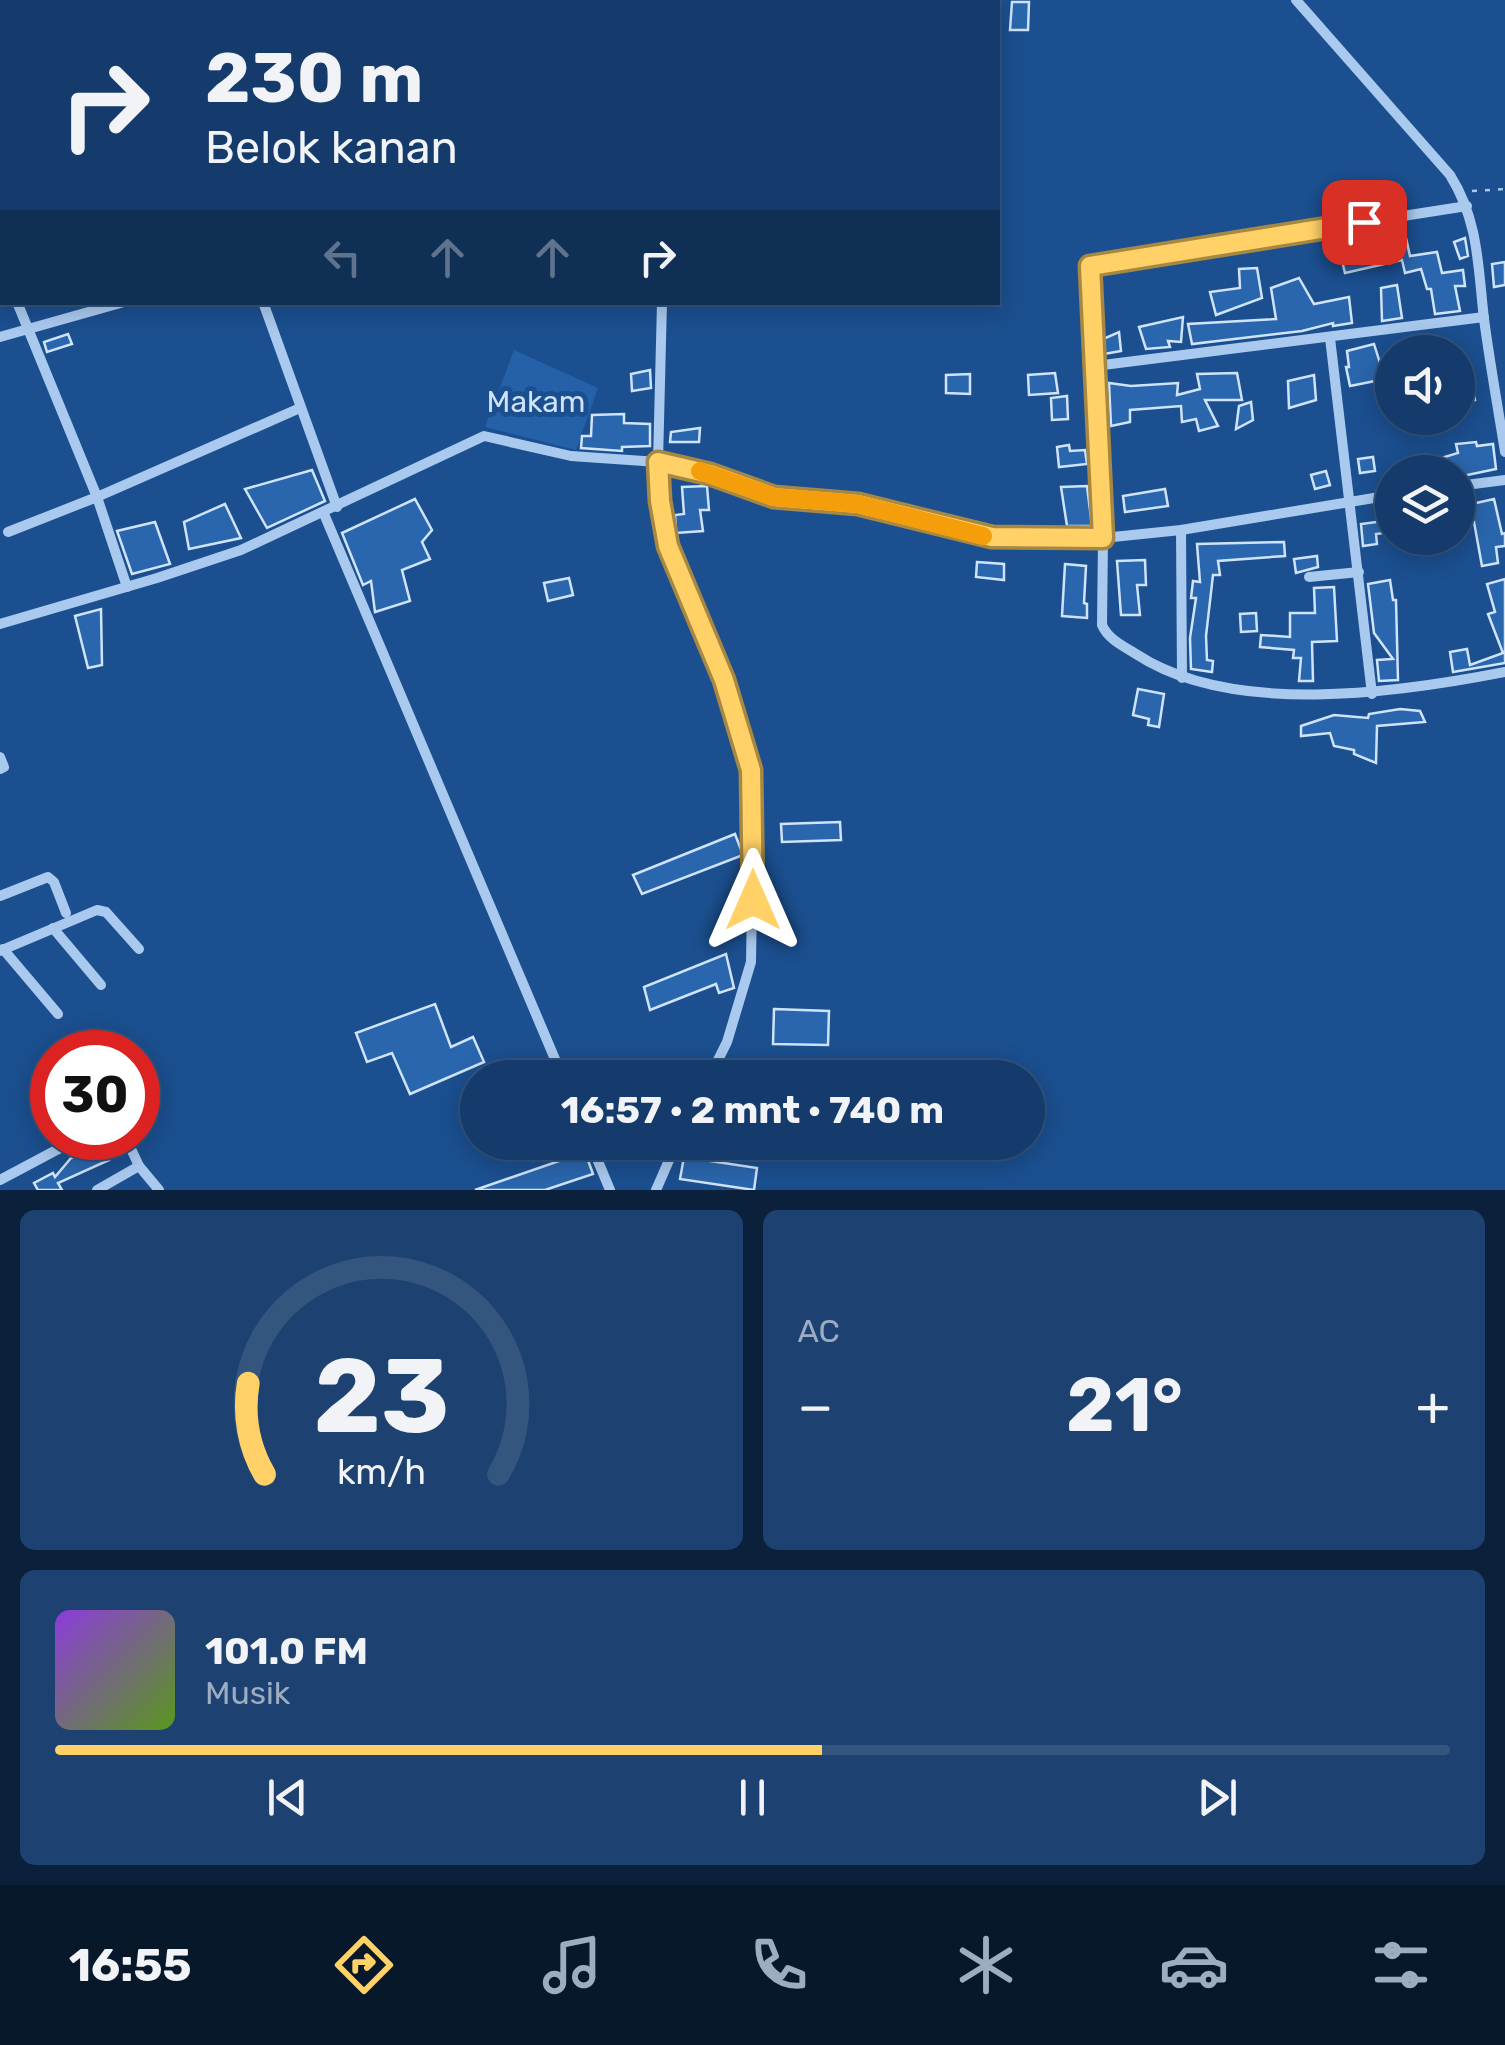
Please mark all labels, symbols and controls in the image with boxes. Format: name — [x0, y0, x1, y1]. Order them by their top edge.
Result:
text: 230 m — [205, 37, 423, 120]
icon: right — [40, 40, 170, 170]
text: Belok kanan — [205, 121, 458, 174]
pin — [1322, 180, 1407, 265]
icon: arrive — [1337, 195, 1392, 250]
icon: left — [315, 230, 370, 285]
icon: ahead — [420, 230, 475, 285]
icon: ahead — [525, 230, 580, 285]
icon: right — [630, 230, 685, 285]
map controls — [1375, 335, 1475, 555]
button: sound — [1375, 335, 1475, 435]
park label: Makam — [487, 384, 585, 420]
button: layers — [1375, 455, 1475, 555]
position arrow — [701, 848, 805, 952]
speed limit sign: 30 — [30, 1030, 160, 1160]
text: 16:57 · 2 mnt · 740 m — [561, 1087, 944, 1133]
text: AC — [798, 1312, 840, 1350]
text: 23 — [313, 1335, 449, 1458]
text: 21° — [1066, 1361, 1183, 1450]
text: − — [798, 1374, 833, 1439]
text: + — [1416, 1374, 1450, 1439]
text: km/h — [337, 1451, 426, 1493]
text: 101.0 FM — [205, 1628, 368, 1674]
text: Musik — [205, 1674, 290, 1712]
icon: previous — [260, 1770, 315, 1825]
icon: pause — [725, 1770, 780, 1825]
icon: next — [1190, 1770, 1245, 1825]
icon: directions — [329, 1930, 399, 2000]
icon: music — [537, 1930, 607, 2000]
icon: phone — [744, 1930, 814, 2000]
icon: climate — [951, 1930, 1021, 2000]
icon: car — [1159, 1930, 1229, 2000]
icon: filters — [1366, 1930, 1436, 2000]
text: 16:55 — [69, 1939, 192, 1992]

